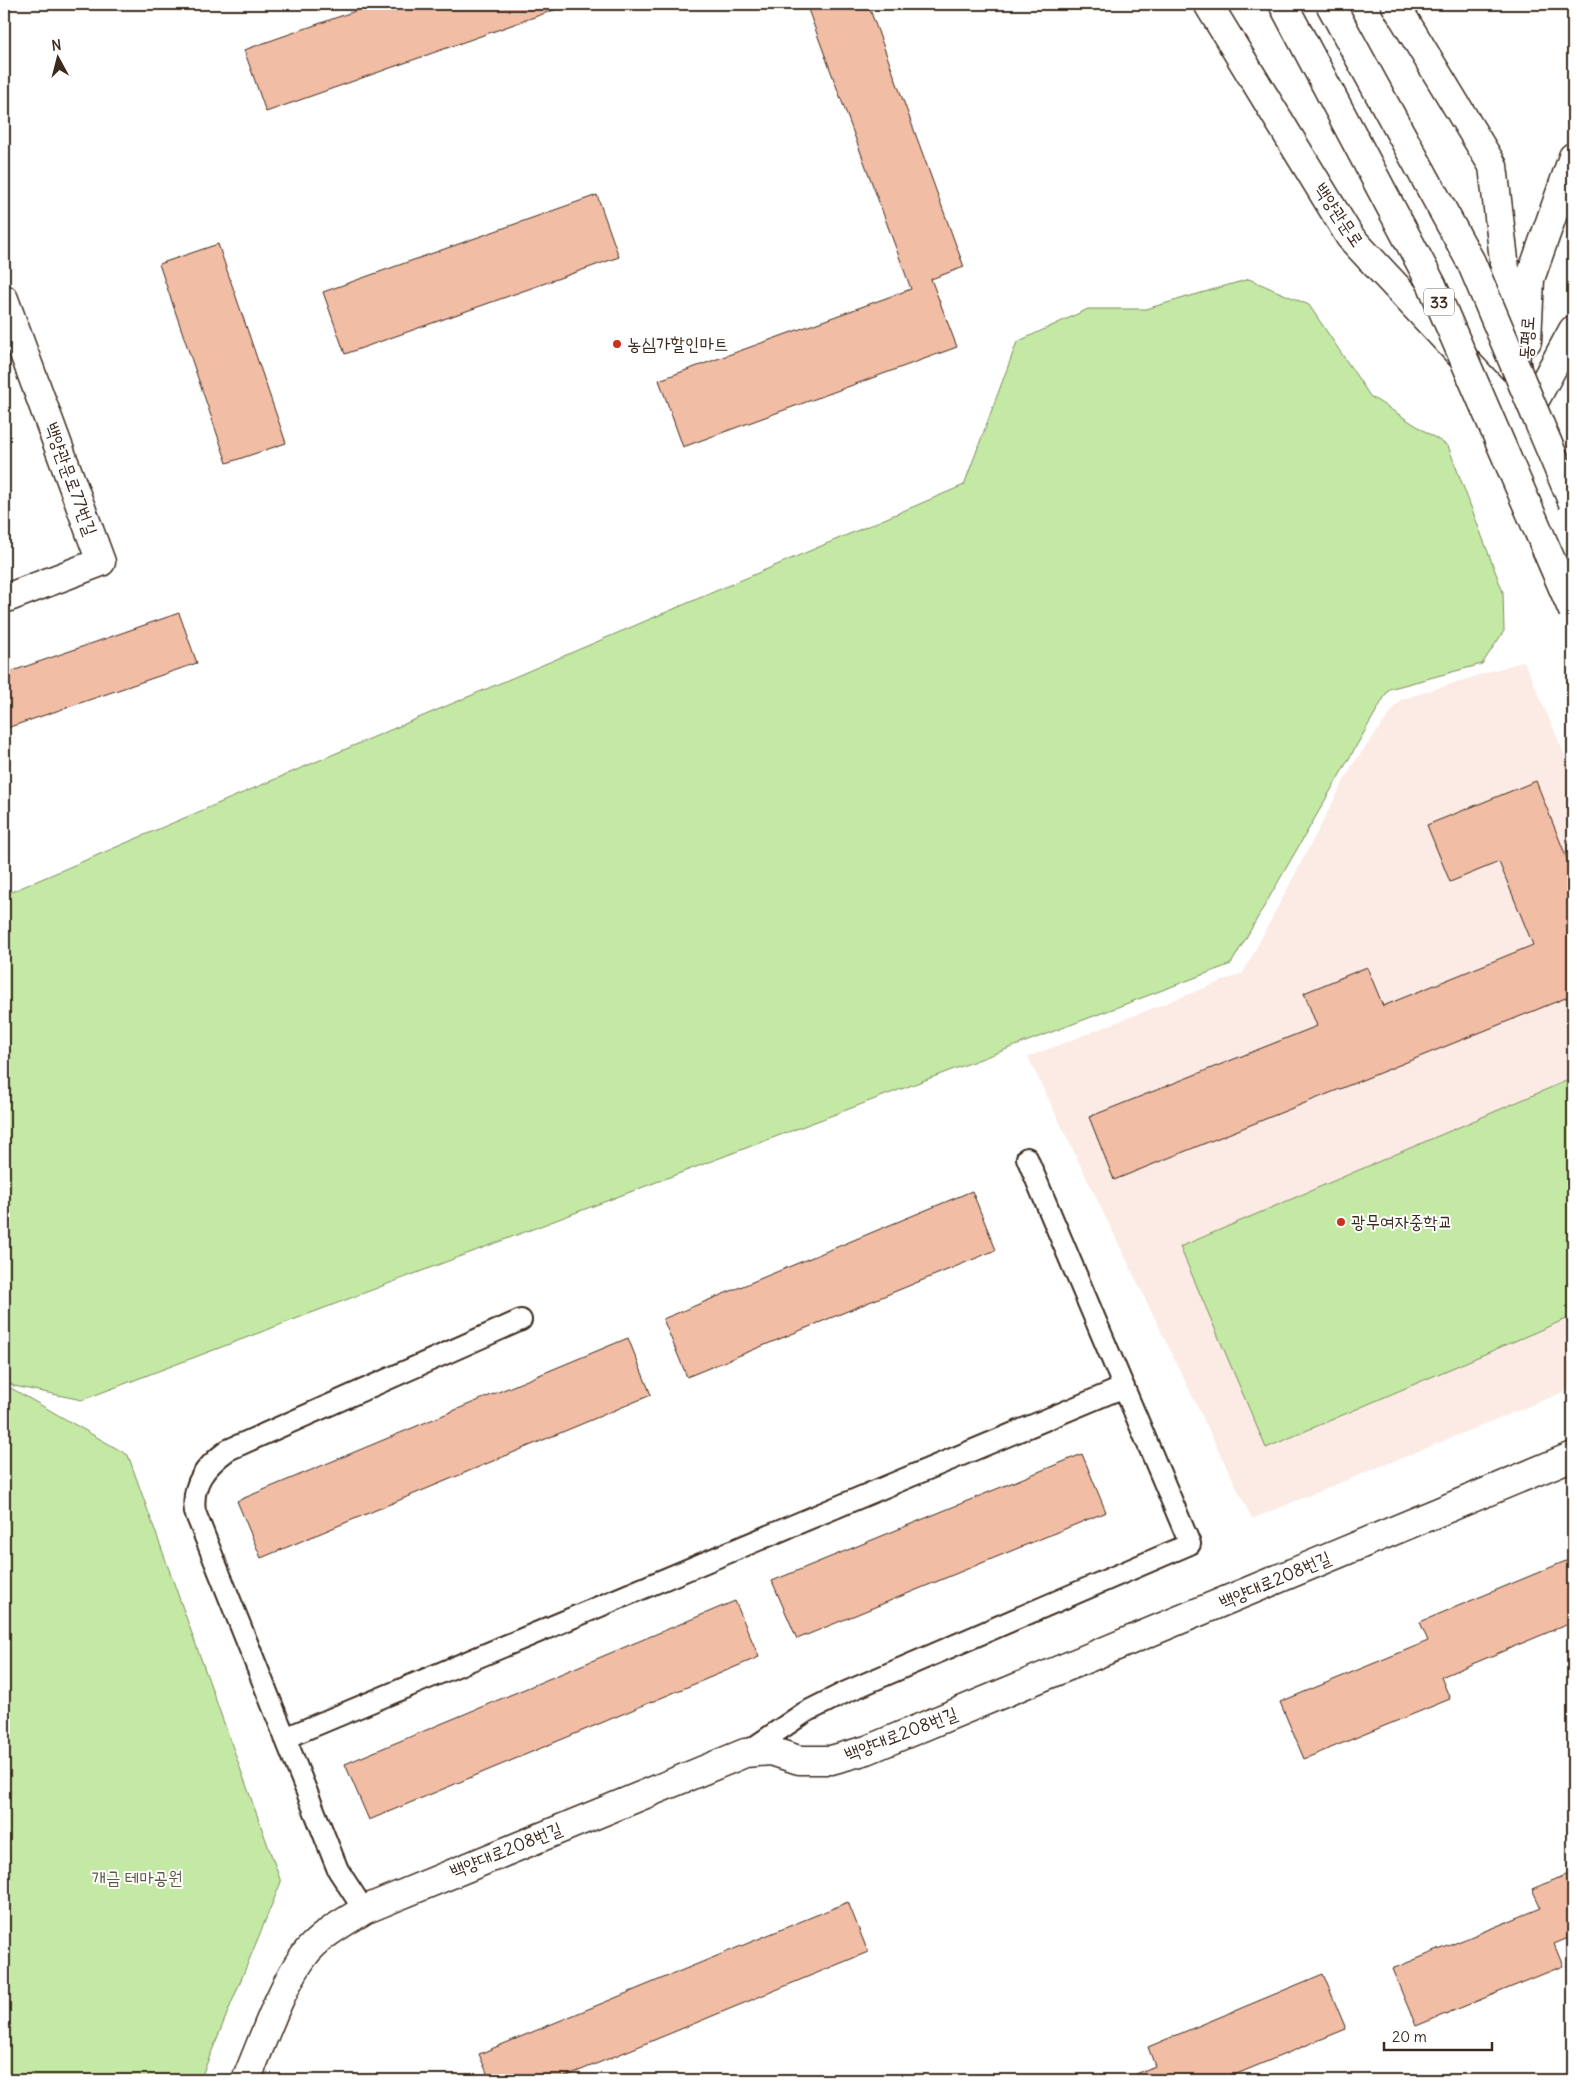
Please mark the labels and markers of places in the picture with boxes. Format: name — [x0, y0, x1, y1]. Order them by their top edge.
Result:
place label: 농심가할인마트 — [627, 332, 728, 355]
marker: 농심가할인마트 — [611, 338, 623, 350]
place label: 광무여자중학교 — [1351, 1210, 1452, 1233]
marker: 광무여자중학교 — [1335, 1216, 1347, 1228]

